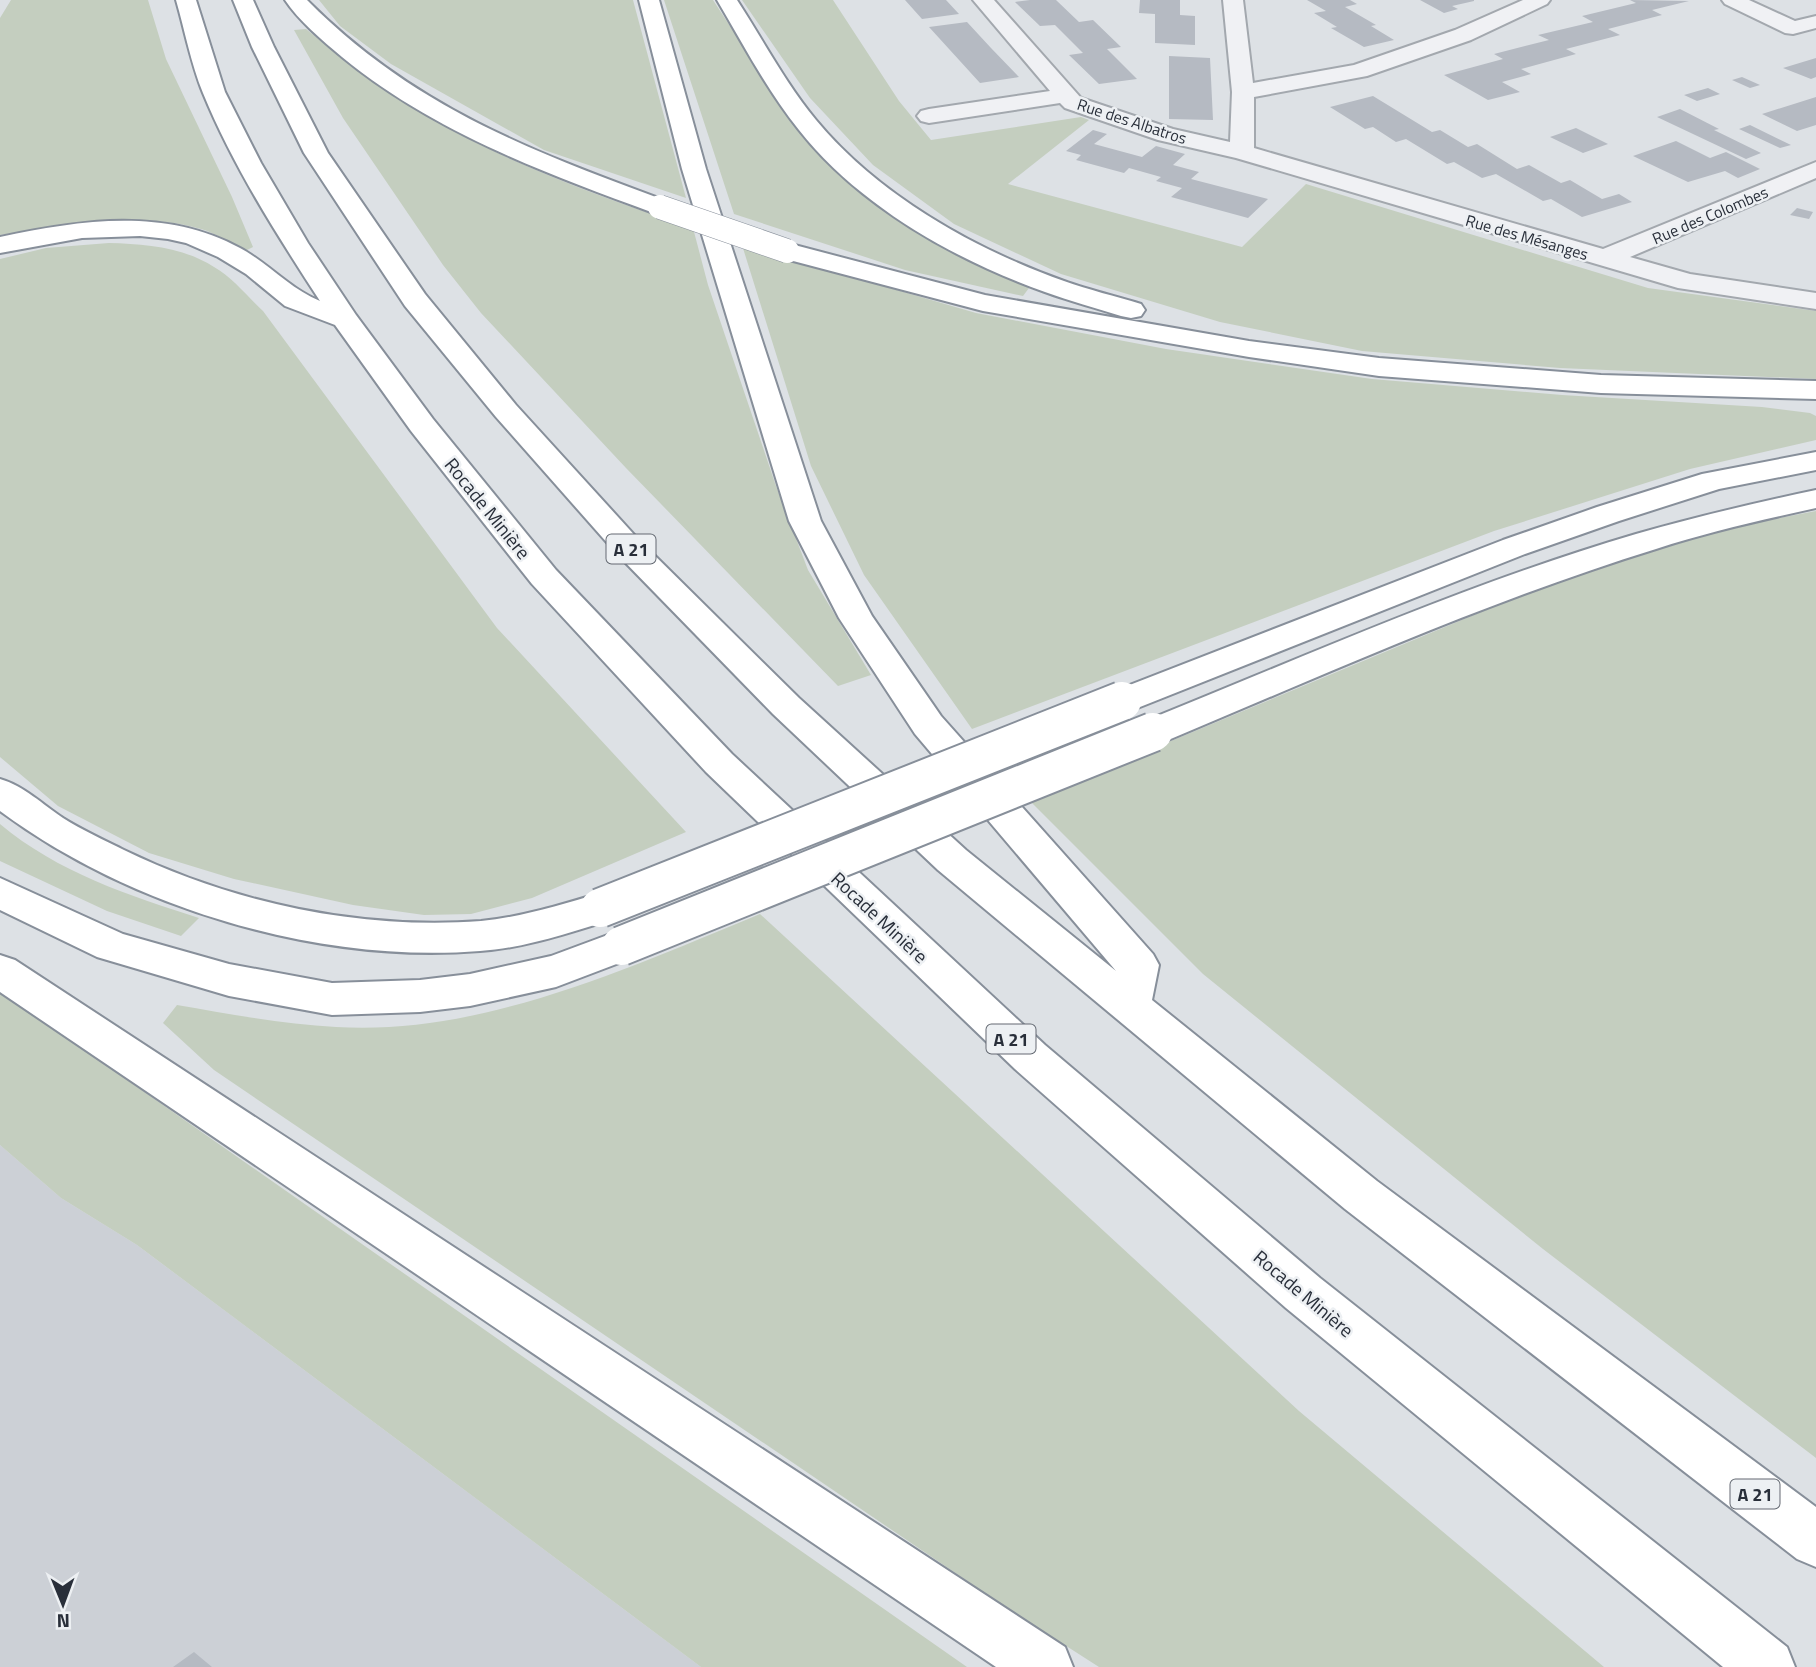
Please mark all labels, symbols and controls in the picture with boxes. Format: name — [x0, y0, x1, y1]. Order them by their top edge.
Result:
street label: Rue des Albatros — [1074, 92, 1190, 150]
street label: Rue des Colombes — [1648, 180, 1772, 250]
street label: Rue des Mésanges — [1463, 208, 1591, 266]
street label: Rocade Minière — [438, 451, 538, 565]
road number: A 21 — [606, 534, 656, 564]
street label: Rocade Minière — [825, 864, 935, 970]
road number: A 21 — [986, 1024, 1036, 1054]
street label: Rocade Minière — [1247, 1242, 1361, 1344]
road number: A 21 — [1730, 1479, 1780, 1508]
north arrow — [28, 1569, 98, 1639]
text: N — [56, 1607, 70, 1636]

